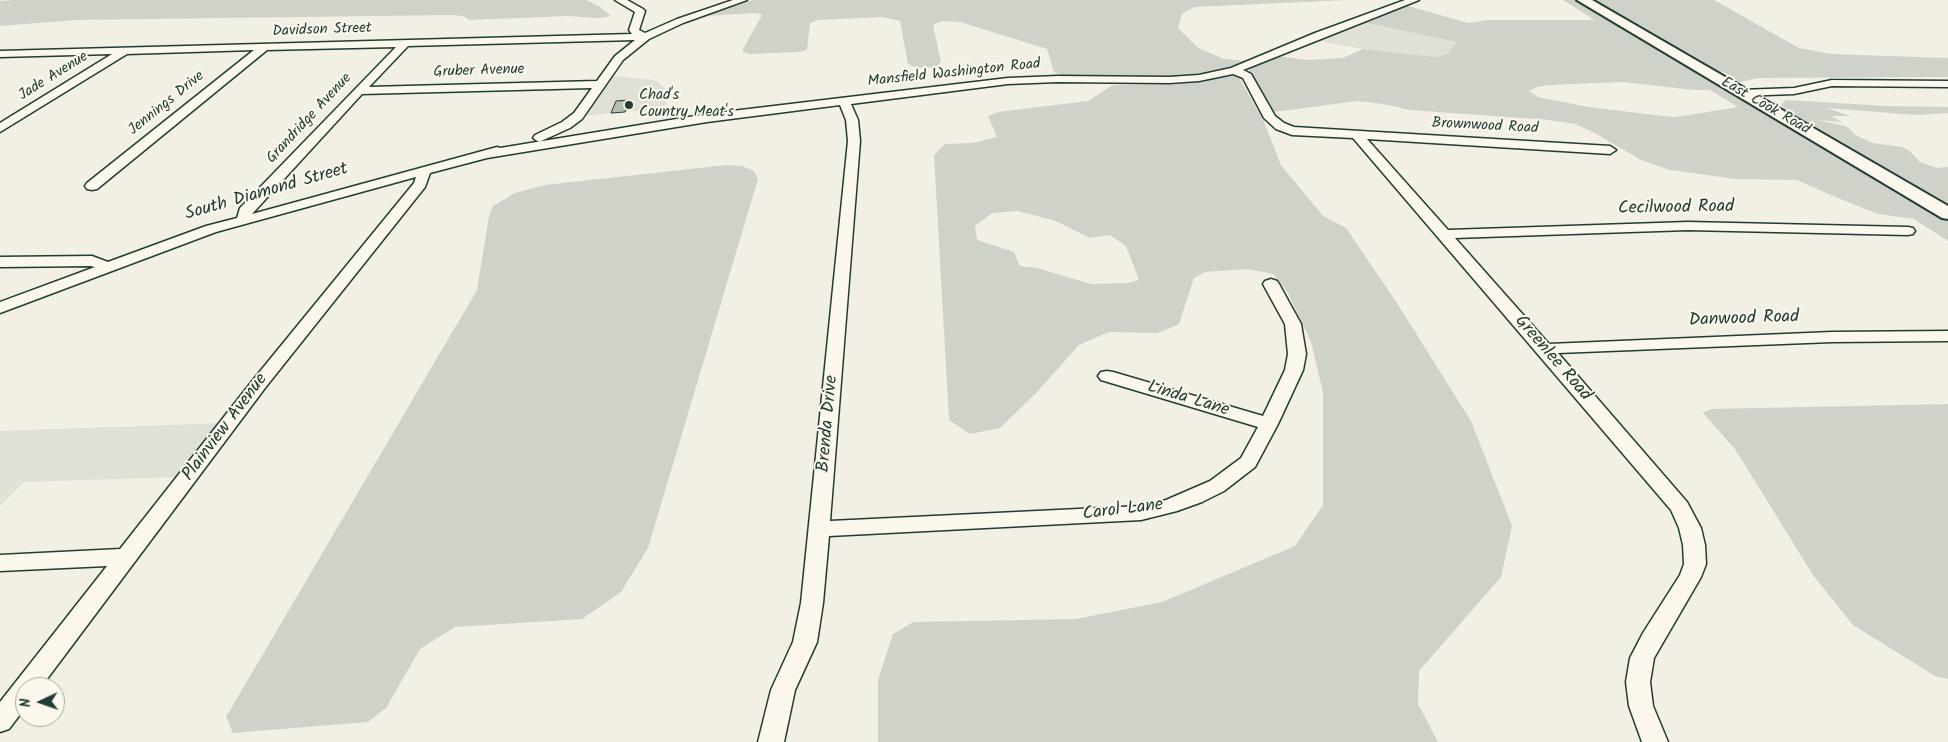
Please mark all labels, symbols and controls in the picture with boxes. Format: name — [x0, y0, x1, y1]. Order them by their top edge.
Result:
street label: Davidson Street — [272, 20, 372, 42]
street label: Jade Avenue — [16, 49, 92, 105]
street label: Mansfield Washington Road — [867, 56, 1041, 92]
street label: Gruber Avenue — [433, 61, 525, 83]
street label: Jennings Drive — [126, 68, 208, 140]
street label: Grandridge Avenue — [264, 70, 356, 168]
street label: East Cook Road — [1717, 74, 1813, 140]
place label: Chad's Country Meat's — [639, 87, 734, 122]
marker: Chad's Country Meat's — [623, 99, 635, 111]
street label: Brownwood Road — [1431, 115, 1539, 139]
street label: South Diamond Street — [183, 159, 351, 227]
street label: Cecilwood Road — [1618, 197, 1734, 221]
street label: Danwood Road — [1688, 307, 1800, 333]
street label: Greenlee Road — [1509, 312, 1595, 406]
street label: Plainview Avenue — [179, 370, 273, 486]
street label: Brenda Drive — [814, 375, 844, 473]
street label: Linda Lane — [1145, 377, 1231, 423]
street label: Carol Lane — [1082, 495, 1164, 527]
north arrow — [15, 677, 65, 727]
text: N — [15, 698, 37, 708]

